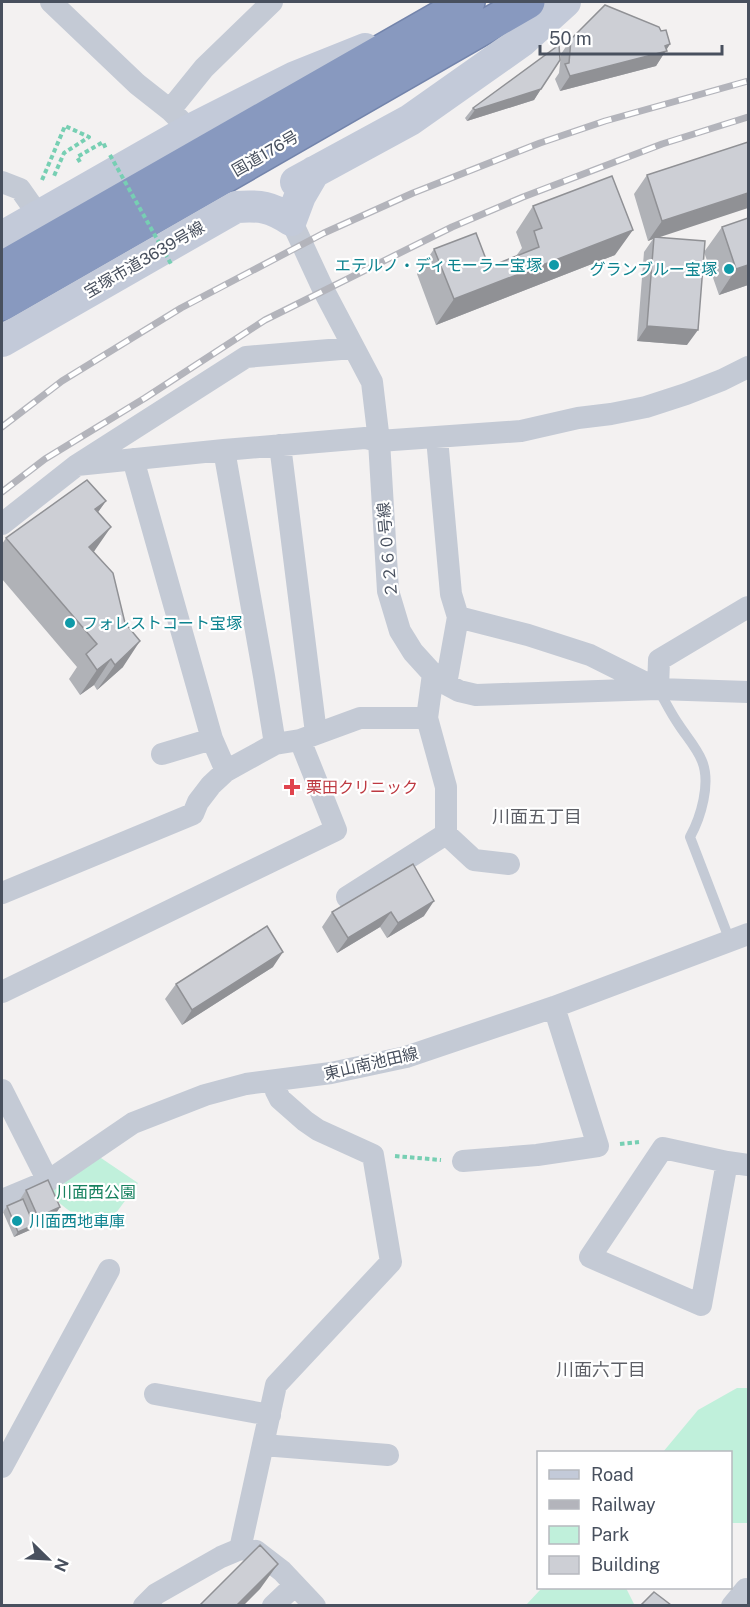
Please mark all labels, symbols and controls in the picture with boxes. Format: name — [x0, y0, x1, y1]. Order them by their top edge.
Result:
scale bar — [540, 18, 722, 56]
text: 50 m — [549, 28, 592, 49]
street label: 国道176号 — [229, 127, 302, 180]
street label: 宝塚市道3639号線 — [81, 217, 208, 302]
place label: エテルノ・ディモーラー宝塚 — [335, 256, 542, 275]
marker: エテルノ・ディモーラー宝塚 — [547, 258, 561, 272]
place label: グランブルー宝塚 — [589, 260, 717, 279]
marker: グランブルー宝塚 — [722, 262, 736, 276]
street label: ２２６０号線 — [374, 501, 401, 599]
place label: フォレストコート宝塚 — [82, 614, 242, 633]
marker: フォレストコート宝塚 — [63, 616, 77, 630]
marker: 栗田クリニック — [283, 778, 301, 796]
place label: 栗田クリニック — [306, 778, 418, 797]
district label: 川面五丁目 — [492, 806, 582, 827]
street label: 東山南池田線 — [322, 1043, 420, 1084]
park label: 川面西公園 — [56, 1183, 136, 1202]
place label: 川面西地車庫 — [29, 1212, 125, 1231]
marker: 川面西地車庫 — [10, 1214, 24, 1228]
district label: 川面六丁目 — [556, 1359, 646, 1380]
legend — [537, 1451, 732, 1589]
text: Road — [591, 1464, 634, 1485]
text: Railway — [591, 1494, 656, 1515]
text: Park — [591, 1524, 629, 1545]
north arrow — [18, 1529, 78, 1589]
text: Building — [591, 1554, 660, 1575]
text: N — [50, 1555, 72, 1574]

